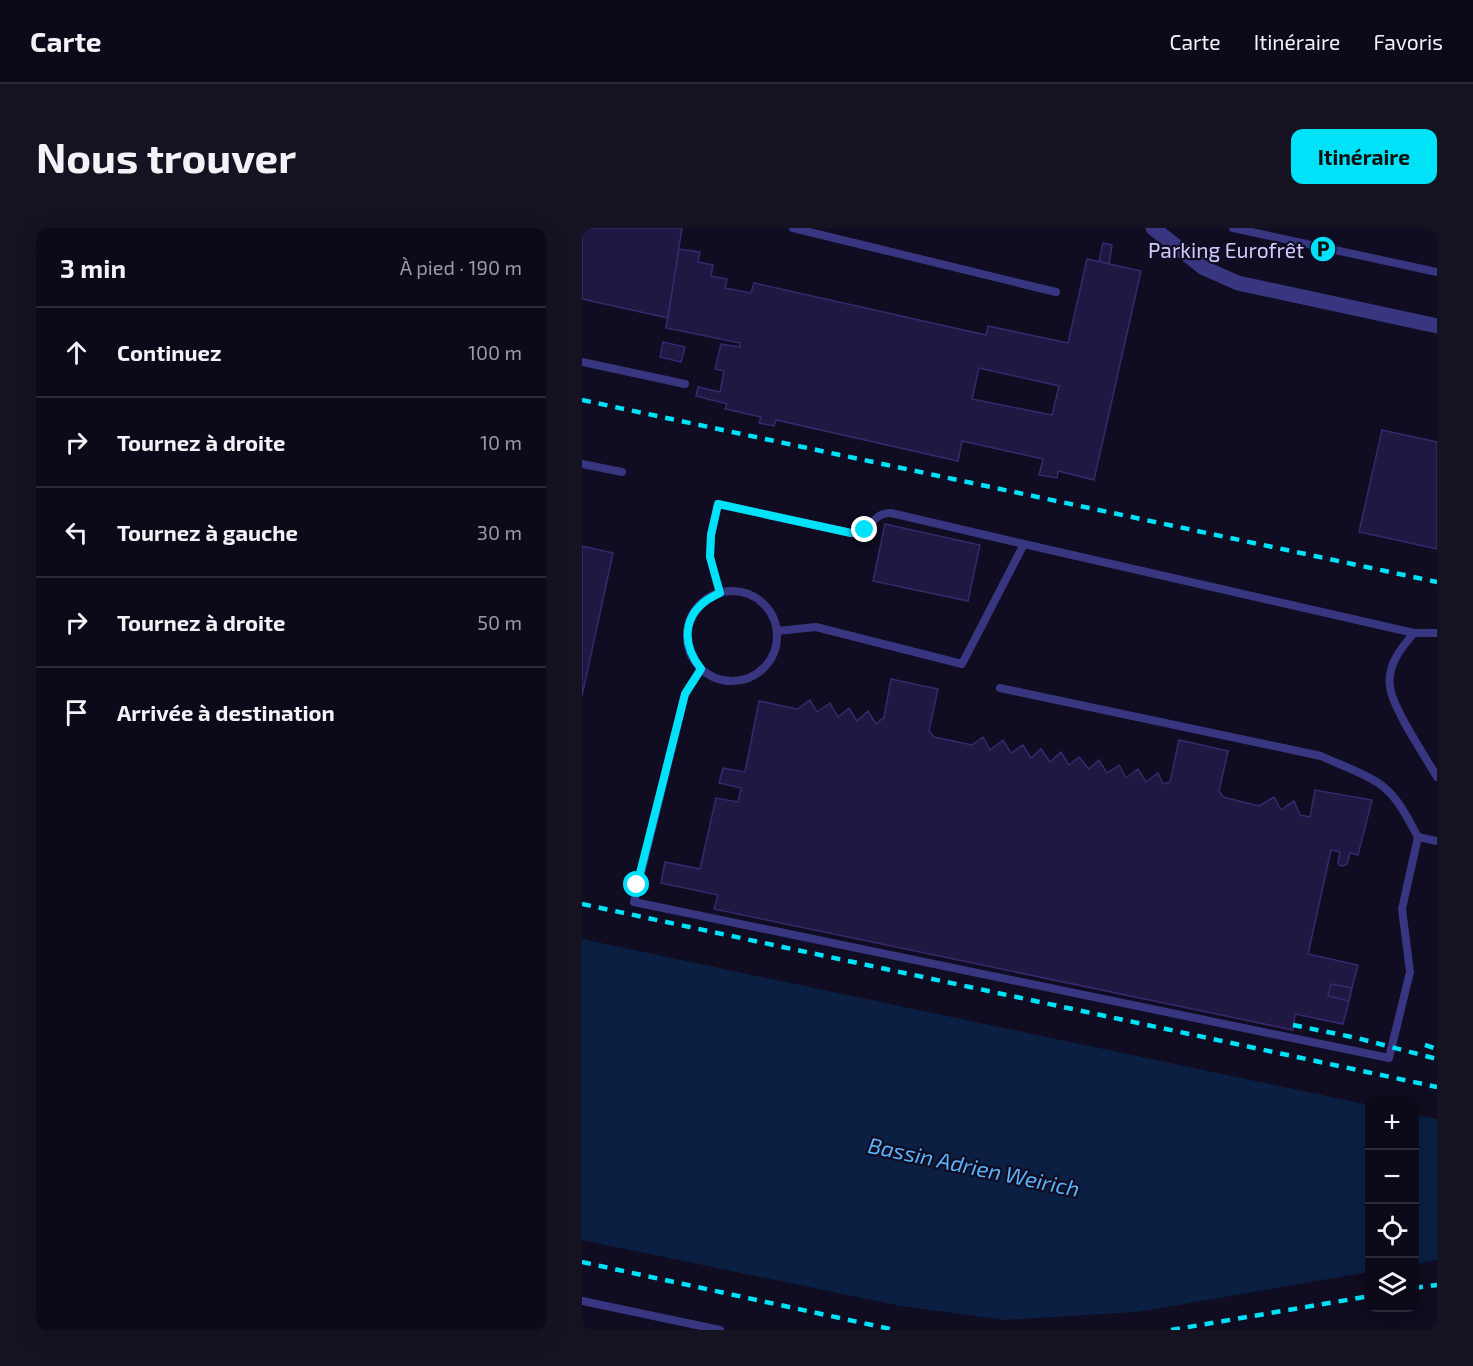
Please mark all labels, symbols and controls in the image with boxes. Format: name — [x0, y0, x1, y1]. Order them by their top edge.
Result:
text: Carte — [30, 24, 102, 58]
text: Carte — [1169, 29, 1221, 54]
text: Itinéraire — [1254, 29, 1340, 54]
text: Favoris — [1373, 29, 1443, 54]
button: Itinéraire — [1291, 129, 1437, 184]
text: Nous trouver — [36, 131, 296, 181]
parking icon: Parking Eurofrêt — [1308, 234, 1338, 264]
place label: Parking Eurofrêt — [1148, 237, 1304, 262]
text: 3 min — [60, 252, 126, 283]
text: À pied · 190 m — [400, 255, 522, 279]
icon: ahead — [60, 336, 93, 369]
text: Continuez — [117, 339, 221, 365]
text: 100 m — [468, 340, 522, 364]
icon: right — [60, 426, 93, 459]
text: Tournez à droite — [117, 429, 286, 455]
text: 10 m — [480, 430, 522, 454]
icon: left — [60, 516, 93, 549]
route end — [851, 516, 877, 542]
text: Tournez à gauche — [117, 519, 298, 545]
text: 30 m — [477, 520, 522, 544]
icon: right — [60, 606, 93, 639]
text: Tournez à droite — [117, 609, 286, 635]
text: 50 m — [477, 610, 522, 634]
icon: arrive — [60, 696, 93, 729]
text: Arrivée à destination — [117, 699, 335, 725]
route start — [623, 871, 649, 897]
map controls — [1365, 1096, 1419, 1312]
button: + — [1365, 1096, 1419, 1150]
water label: Bassin Adrien Weirich — [866, 1131, 1082, 1201]
button: − — [1365, 1150, 1419, 1204]
button: locate — [1365, 1204, 1419, 1258]
button: layers — [1365, 1258, 1419, 1312]

